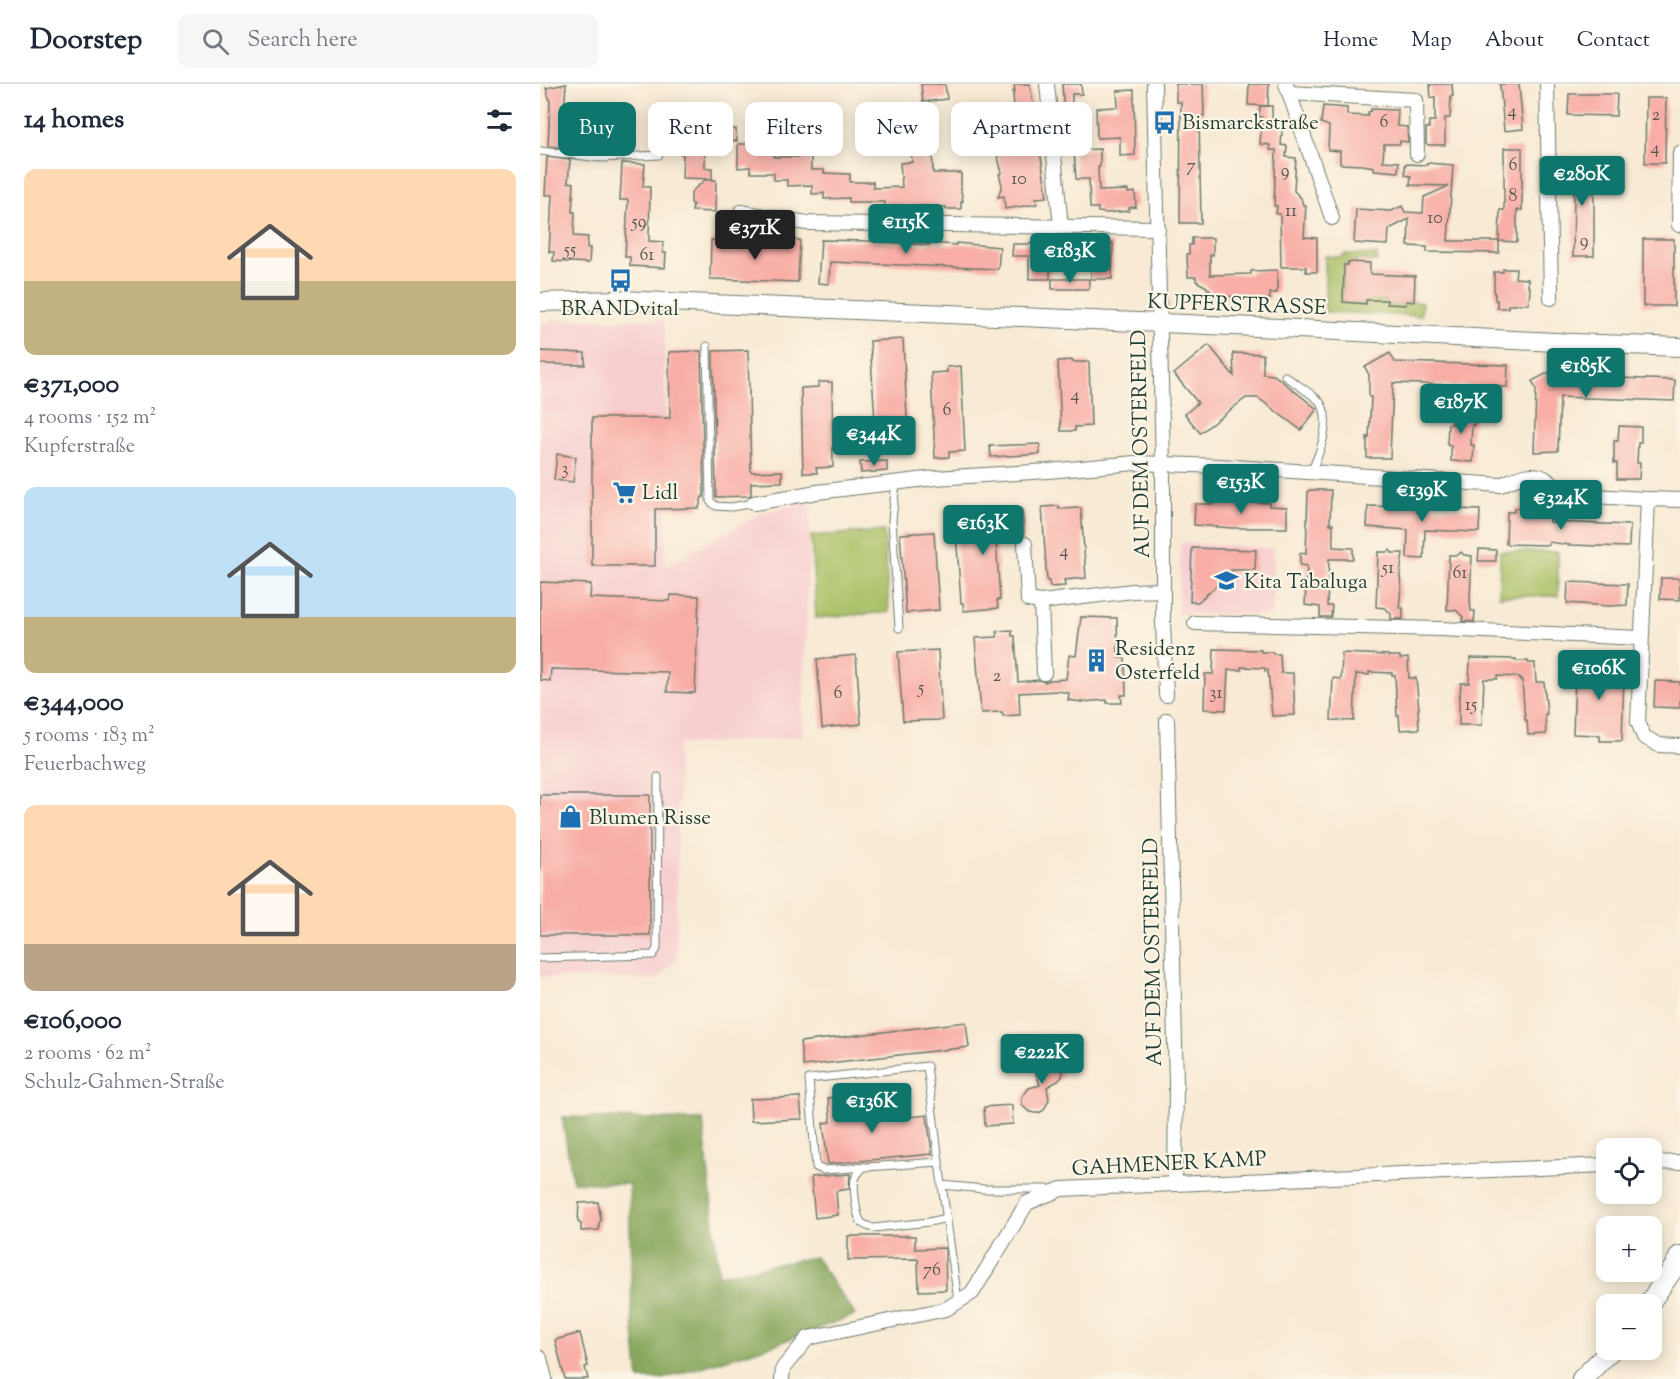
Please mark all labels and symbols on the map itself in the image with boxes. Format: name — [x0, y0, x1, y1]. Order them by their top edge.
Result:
house number: 4 — [1507, 99, 1517, 125]
house number: 2 — [1652, 103, 1661, 129]
bus stop icon: Bismarckstraße — [1151, 109, 1177, 135]
place label: Bismarckstraße — [1182, 109, 1319, 139]
house number: 6 — [1380, 110, 1389, 136]
house number: 4 — [1650, 136, 1660, 162]
house number: 6 — [1509, 153, 1518, 179]
house number: 7 — [1186, 154, 1196, 180]
pin: €280K — [1540, 156, 1624, 207]
house number: 9 — [1281, 159, 1290, 185]
house number: 10 — [1011, 167, 1027, 193]
house number: 8 — [1509, 184, 1518, 210]
house number: 11 — [1285, 199, 1297, 225]
pin: €115K — [864, 204, 948, 255]
house number: 10 — [1427, 206, 1443, 232]
house number: 59 — [631, 210, 647, 236]
pin: €371K — [713, 210, 797, 261]
house number: 9 — [1580, 229, 1589, 255]
pin: €183K — [1028, 233, 1112, 284]
house number: 55 — [563, 238, 576, 264]
house number: 61 — [640, 243, 654, 269]
bus stop icon: BRANDvital — [607, 267, 633, 293]
street label: KUPFERSTRASSE — [1147, 288, 1328, 324]
place label: BRANDvital — [561, 295, 679, 325]
street label: AUF DEM OSTERFELD — [1125, 329, 1159, 559]
pin: €185K — [1544, 348, 1628, 399]
house number: 4 — [1070, 383, 1080, 409]
pin: €187K — [1419, 384, 1503, 435]
house number: 6 — [943, 398, 952, 424]
pin: €344K — [832, 416, 916, 467]
house number: 3 — [561, 457, 569, 483]
pin: €153K — [1199, 464, 1283, 515]
pin: €139K — [1380, 472, 1464, 523]
supermarket icon: Lidl — [611, 479, 637, 505]
place label: Lidl — [642, 479, 678, 509]
pin: €324K — [1519, 480, 1603, 531]
pin: €163K — [941, 505, 1025, 556]
house number: 4 — [1059, 539, 1069, 565]
house number: 51 — [1381, 556, 1394, 582]
house number: 61 — [1453, 561, 1467, 587]
school or university icon: Kita Tabaluga — [1213, 568, 1239, 594]
place label: Kita Tabaluga — [1244, 568, 1368, 598]
place label: Residenz Osterfeld — [1115, 635, 1200, 689]
building icon: Residenz Osterfeld — [1084, 647, 1110, 673]
pin: €106K — [1557, 650, 1641, 701]
house number: 2 — [993, 664, 1002, 690]
house number: 5 — [917, 676, 924, 702]
house number: 6 — [834, 681, 843, 707]
house number: 31 — [1209, 681, 1223, 707]
house number: 15 — [1465, 693, 1477, 719]
shop icon: Blumen Risse — [558, 804, 584, 830]
place label: Blumen Risse — [589, 804, 711, 834]
street label: AUF DEM OSTERFELD — [1137, 837, 1171, 1067]
pin: €222K — [1000, 1034, 1084, 1085]
pin: €136K — [830, 1083, 914, 1134]
street label: GAHMENER KAMP — [1071, 1145, 1268, 1185]
house number: 76 — [923, 1258, 941, 1284]

